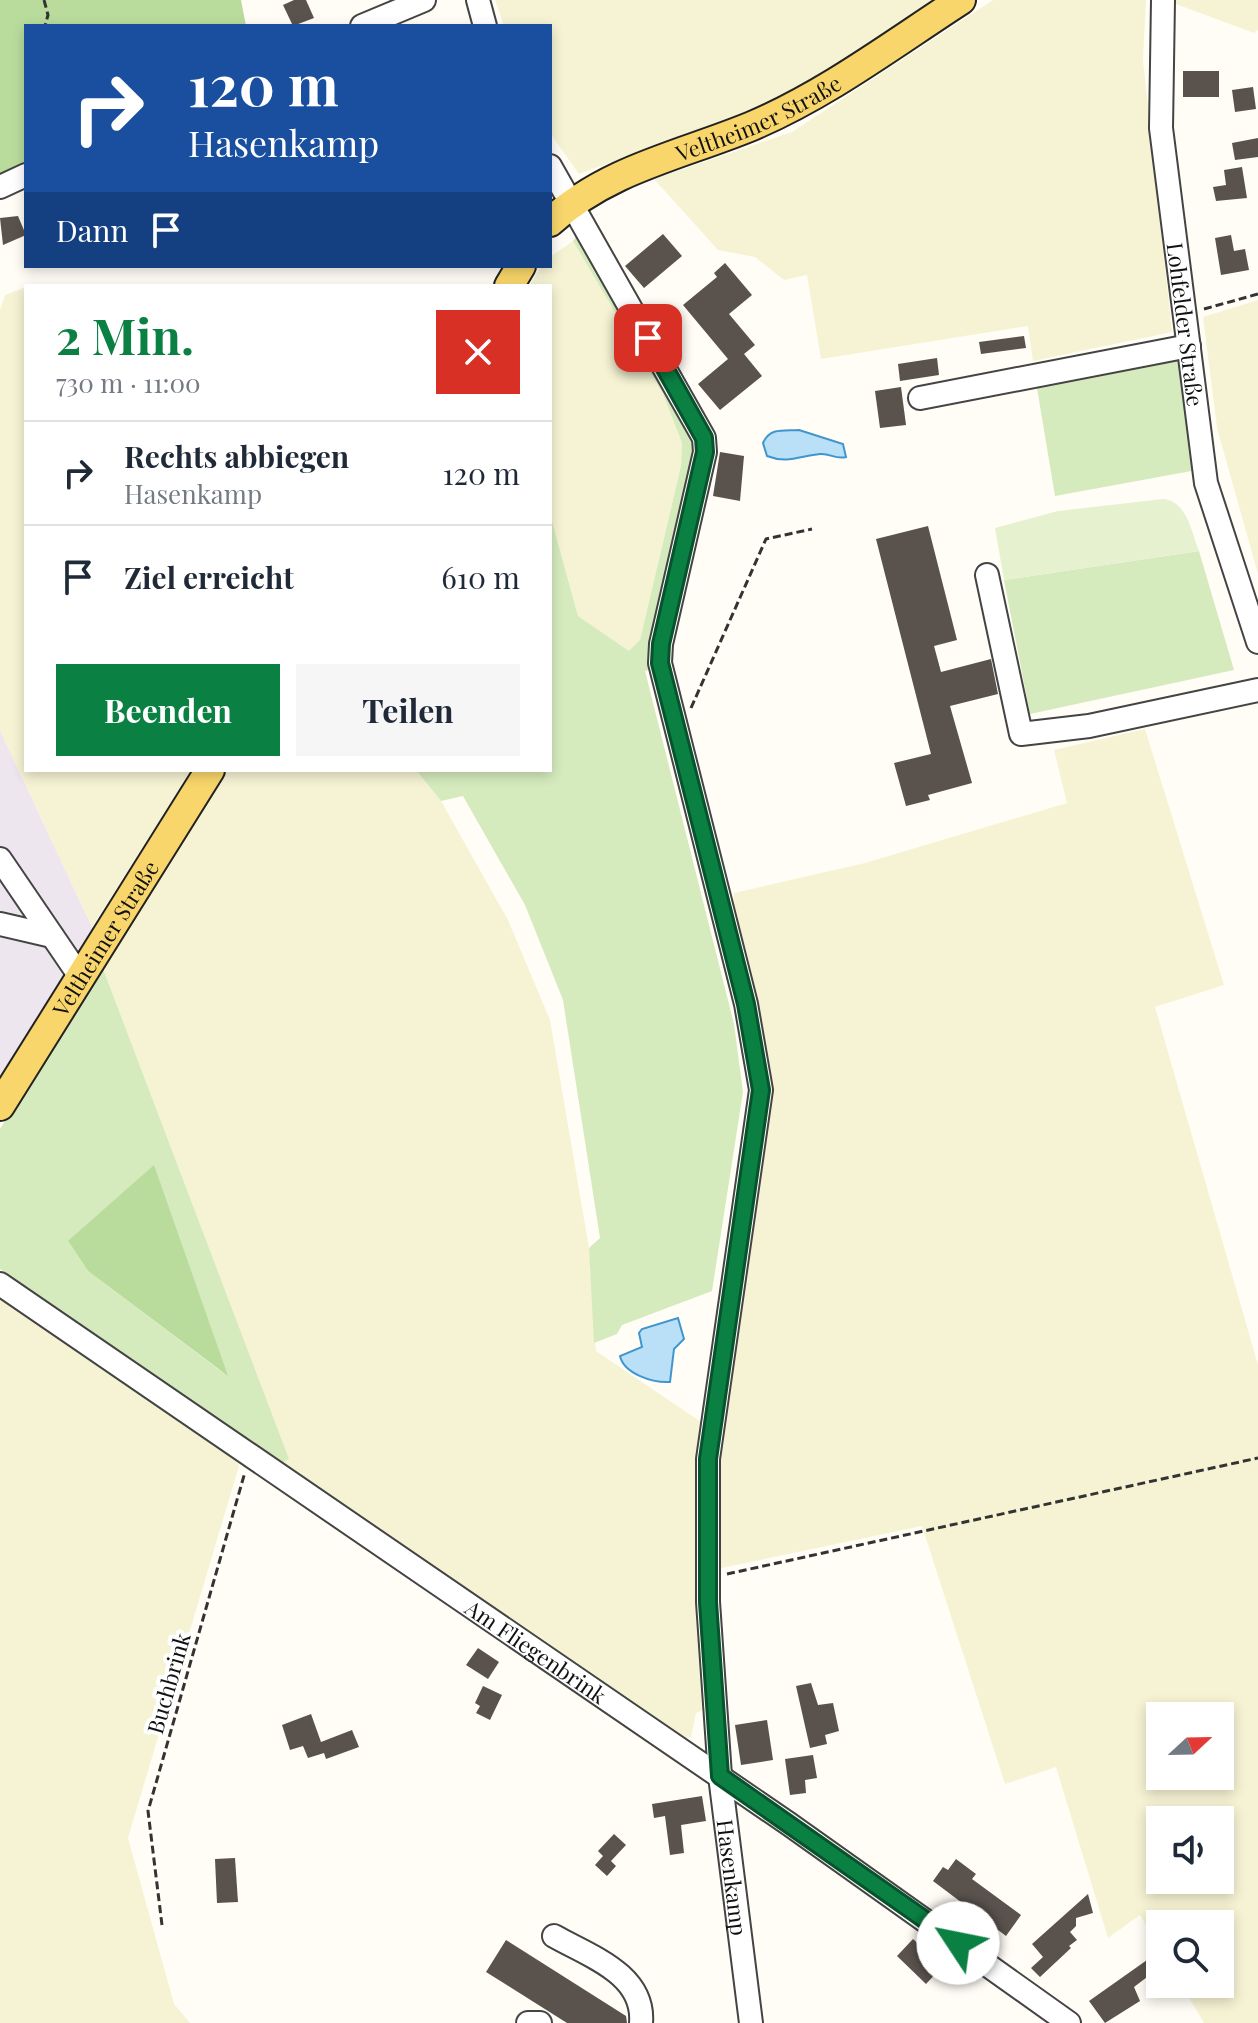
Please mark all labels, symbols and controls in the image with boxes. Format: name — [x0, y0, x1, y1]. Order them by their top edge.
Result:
text: 120 m — [188, 46, 339, 121]
icon: right — [56, 56, 160, 160]
street label: Veltheimer Straße — [671, 68, 846, 168]
text: Hasenkamp — [188, 118, 379, 166]
icon: arrive — [144, 208, 188, 252]
text: Dann — [56, 210, 128, 250]
street label: Lohfelder Straße — [1161, 241, 1211, 408]
text: 2 Min. — [56, 303, 194, 367]
pin — [614, 304, 682, 372]
button: close — [436, 310, 520, 394]
icon: arrive — [626, 316, 670, 360]
text: 730 m · 11:00 — [56, 365, 201, 400]
text: Rechts abbiegen — [124, 436, 349, 476]
icon: right — [56, 451, 100, 495]
text: 120 m — [442, 453, 520, 493]
text: Hasenkamp — [124, 476, 262, 511]
icon: arrive — [56, 555, 100, 599]
text: Ziel erreicht — [124, 557, 294, 597]
text: 610 m — [441, 557, 520, 597]
button: Beenden — [56, 664, 280, 756]
button: Teilen — [296, 664, 520, 756]
street label: Veltheimer Straße — [44, 855, 165, 1022]
street label: Am Fliegenbrink — [459, 1592, 613, 1710]
street label: Buchbrink — [139, 1629, 197, 1737]
north arrow — [1146, 1702, 1234, 1790]
map controls — [1146, 1702, 1234, 1998]
button: sound — [1146, 1806, 1234, 1894]
street label: Hasenkamp — [711, 1818, 755, 1937]
position arrow — [916, 1901, 1000, 1985]
button: search — [1146, 1910, 1234, 1998]

